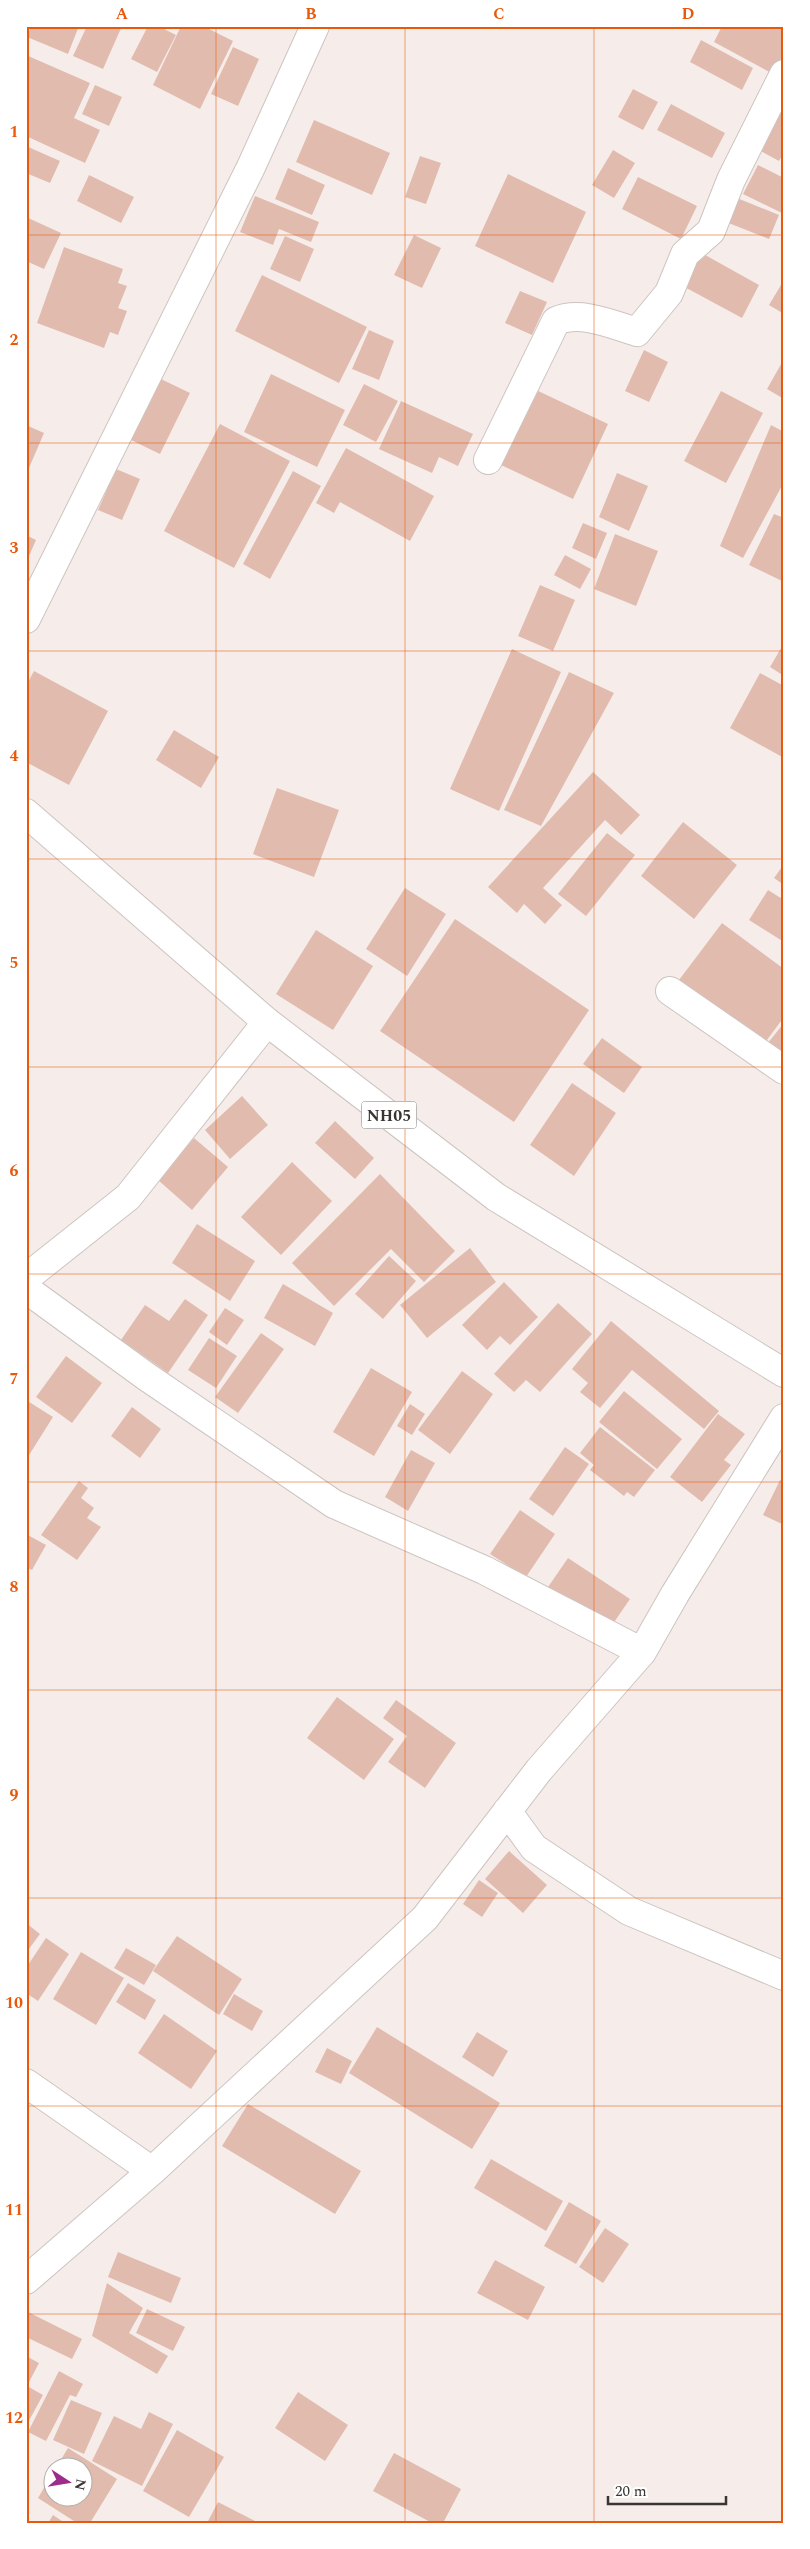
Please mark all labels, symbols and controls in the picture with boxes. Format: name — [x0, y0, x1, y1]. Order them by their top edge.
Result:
text: A — [116, 2, 129, 26]
text: B — [305, 2, 317, 26]
text: C — [493, 2, 505, 26]
text: D — [682, 2, 695, 26]
text: 1 — [10, 120, 18, 144]
text: 2 — [10, 328, 19, 352]
text: 3 — [10, 536, 19, 560]
text: 4 — [10, 744, 19, 768]
text: 5 — [10, 951, 18, 975]
road number: NH05 — [362, 1102, 416, 1128]
text: 6 — [10, 1159, 19, 1183]
text: 7 — [10, 1367, 19, 1391]
text: 8 — [10, 1575, 19, 1599]
text: 9 — [10, 1783, 19, 1807]
text: 10 — [5, 1991, 23, 2015]
text: 11 — [5, 2198, 23, 2222]
text: 12 — [5, 2406, 23, 2430]
north arrow — [42, 2456, 92, 2506]
scale bar — [608, 2474, 725, 2506]
text: N — [69, 2477, 92, 2492]
text: 20 m — [615, 2480, 647, 2503]

